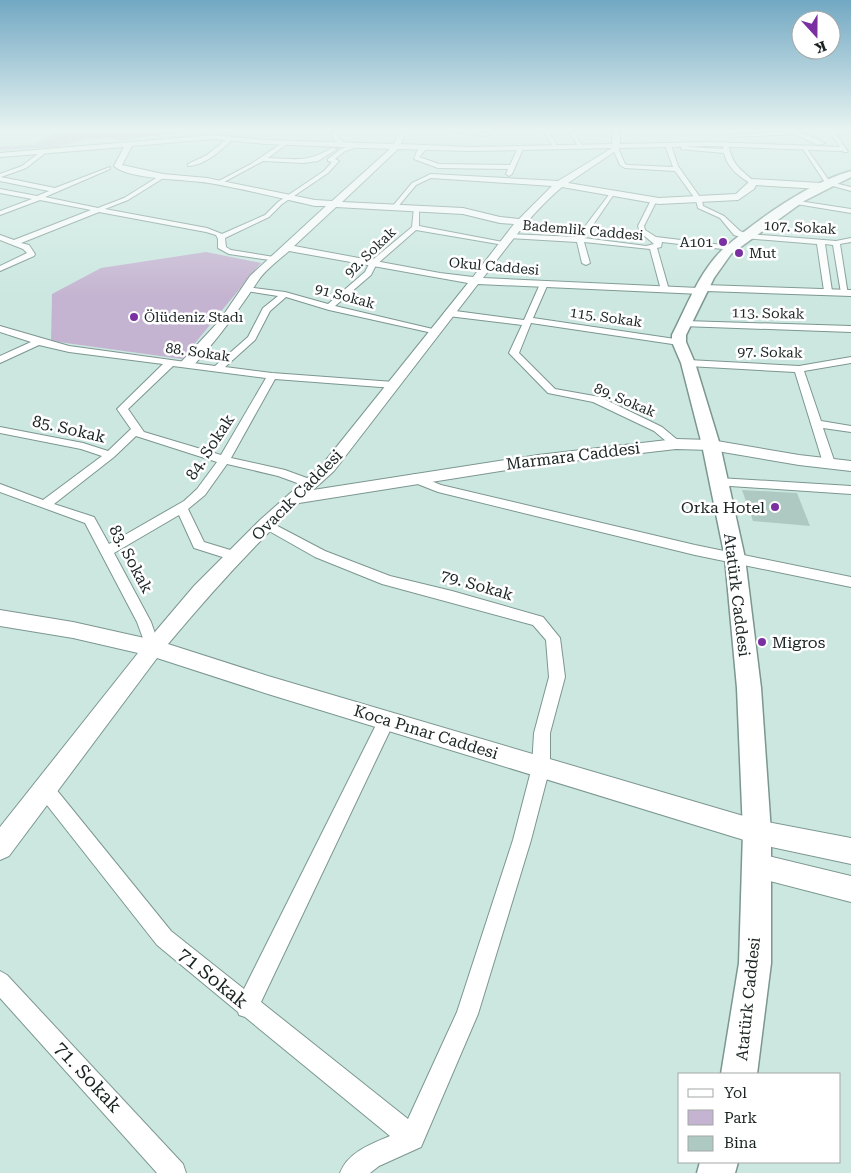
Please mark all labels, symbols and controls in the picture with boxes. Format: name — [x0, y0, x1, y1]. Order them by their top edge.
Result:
north arrow — [791, 10, 841, 60]
text: K — [813, 38, 829, 57]
street label: Bademlik Caddesi — [522, 217, 645, 243]
street label: 107. Sokak — [763, 217, 837, 237]
street label: 92. Sokak — [341, 224, 399, 280]
place label: A101 — [680, 234, 713, 250]
marker: A101 — [717, 236, 729, 248]
place label: Mut — [749, 245, 776, 261]
marker: Mut — [733, 247, 745, 259]
street label: Okul Caddesi — [448, 254, 540, 278]
street label: 91 Sokak — [313, 280, 377, 312]
street label: 115. Sokak — [569, 304, 643, 330]
street label: 113. Sokak — [731, 304, 805, 322]
place label: Ölüdeniz Stadı — [144, 309, 244, 325]
marker: Ölüdeniz Stadı — [128, 311, 140, 323]
street label: 88. Sokak — [165, 340, 232, 364]
street label: 97. Sokak — [737, 343, 803, 361]
street label: 89. Sokak — [592, 380, 658, 420]
street label: 85. Sokak — [31, 411, 107, 447]
street label: 84. Sokak — [182, 411, 238, 483]
street label: Marmara Caddesi — [505, 438, 641, 474]
street label: Ovacık Caddesi — [248, 446, 346, 544]
place label: Orka Hotel — [681, 498, 765, 517]
marker: Orka Hotel — [769, 501, 781, 513]
street label: 83. Sokak — [105, 522, 157, 596]
street label: Atatürk Caddesi — [720, 532, 754, 658]
street label: 79. Sokak — [439, 566, 515, 604]
place label: Migros — [772, 633, 826, 652]
marker: Migros — [756, 636, 768, 648]
street label: Koca Pınar Caddesi — [352, 701, 500, 763]
street label: Atatürk Caddesi — [732, 936, 764, 1062]
street label: 71 Sokak — [173, 943, 253, 1013]
street label: 71. Sokak — [49, 1037, 127, 1117]
legend — [678, 1073, 841, 1163]
text: Yol — [724, 1084, 747, 1102]
text: Park — [724, 1109, 758, 1127]
text: Bina — [724, 1134, 757, 1152]

